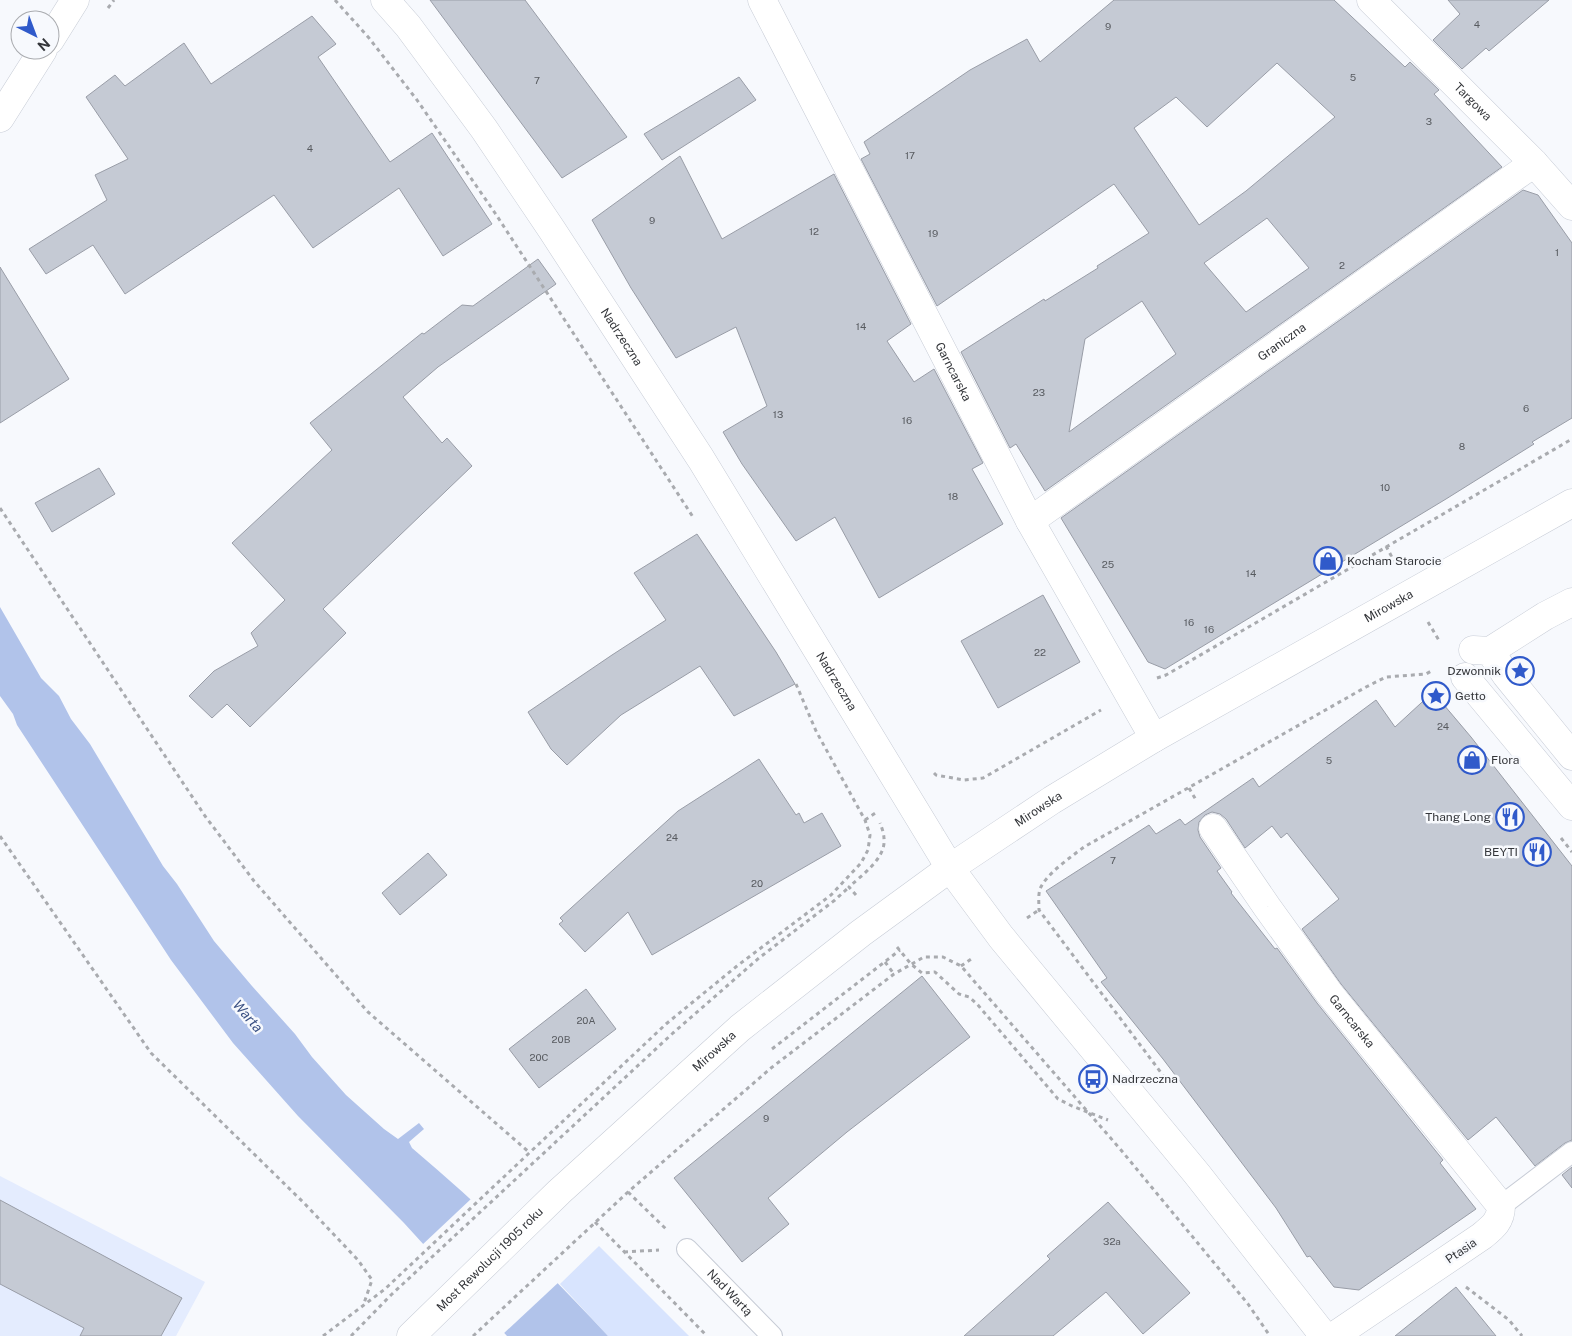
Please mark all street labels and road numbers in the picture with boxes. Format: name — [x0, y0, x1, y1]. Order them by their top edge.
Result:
street label: Targowa — [1451, 80, 1495, 124]
street label: Nadrzeczna — [598, 305, 645, 368]
street label: Graniczna — [1255, 320, 1309, 364]
street label: Garncarska — [932, 340, 974, 403]
street label: Mirowska — [1362, 587, 1415, 625]
street label: Nadrzeczna — [813, 650, 859, 713]
street label: Mirowska — [1012, 789, 1065, 830]
street label: Garncarska — [1326, 992, 1377, 1051]
street label: Mirowska — [690, 1028, 739, 1075]
street label: Most Rewolucji 1905 roku — [434, 1204, 546, 1314]
street label: Ptasia — [1443, 1236, 1479, 1266]
street label: Nad Wartą — [704, 1267, 755, 1319]

